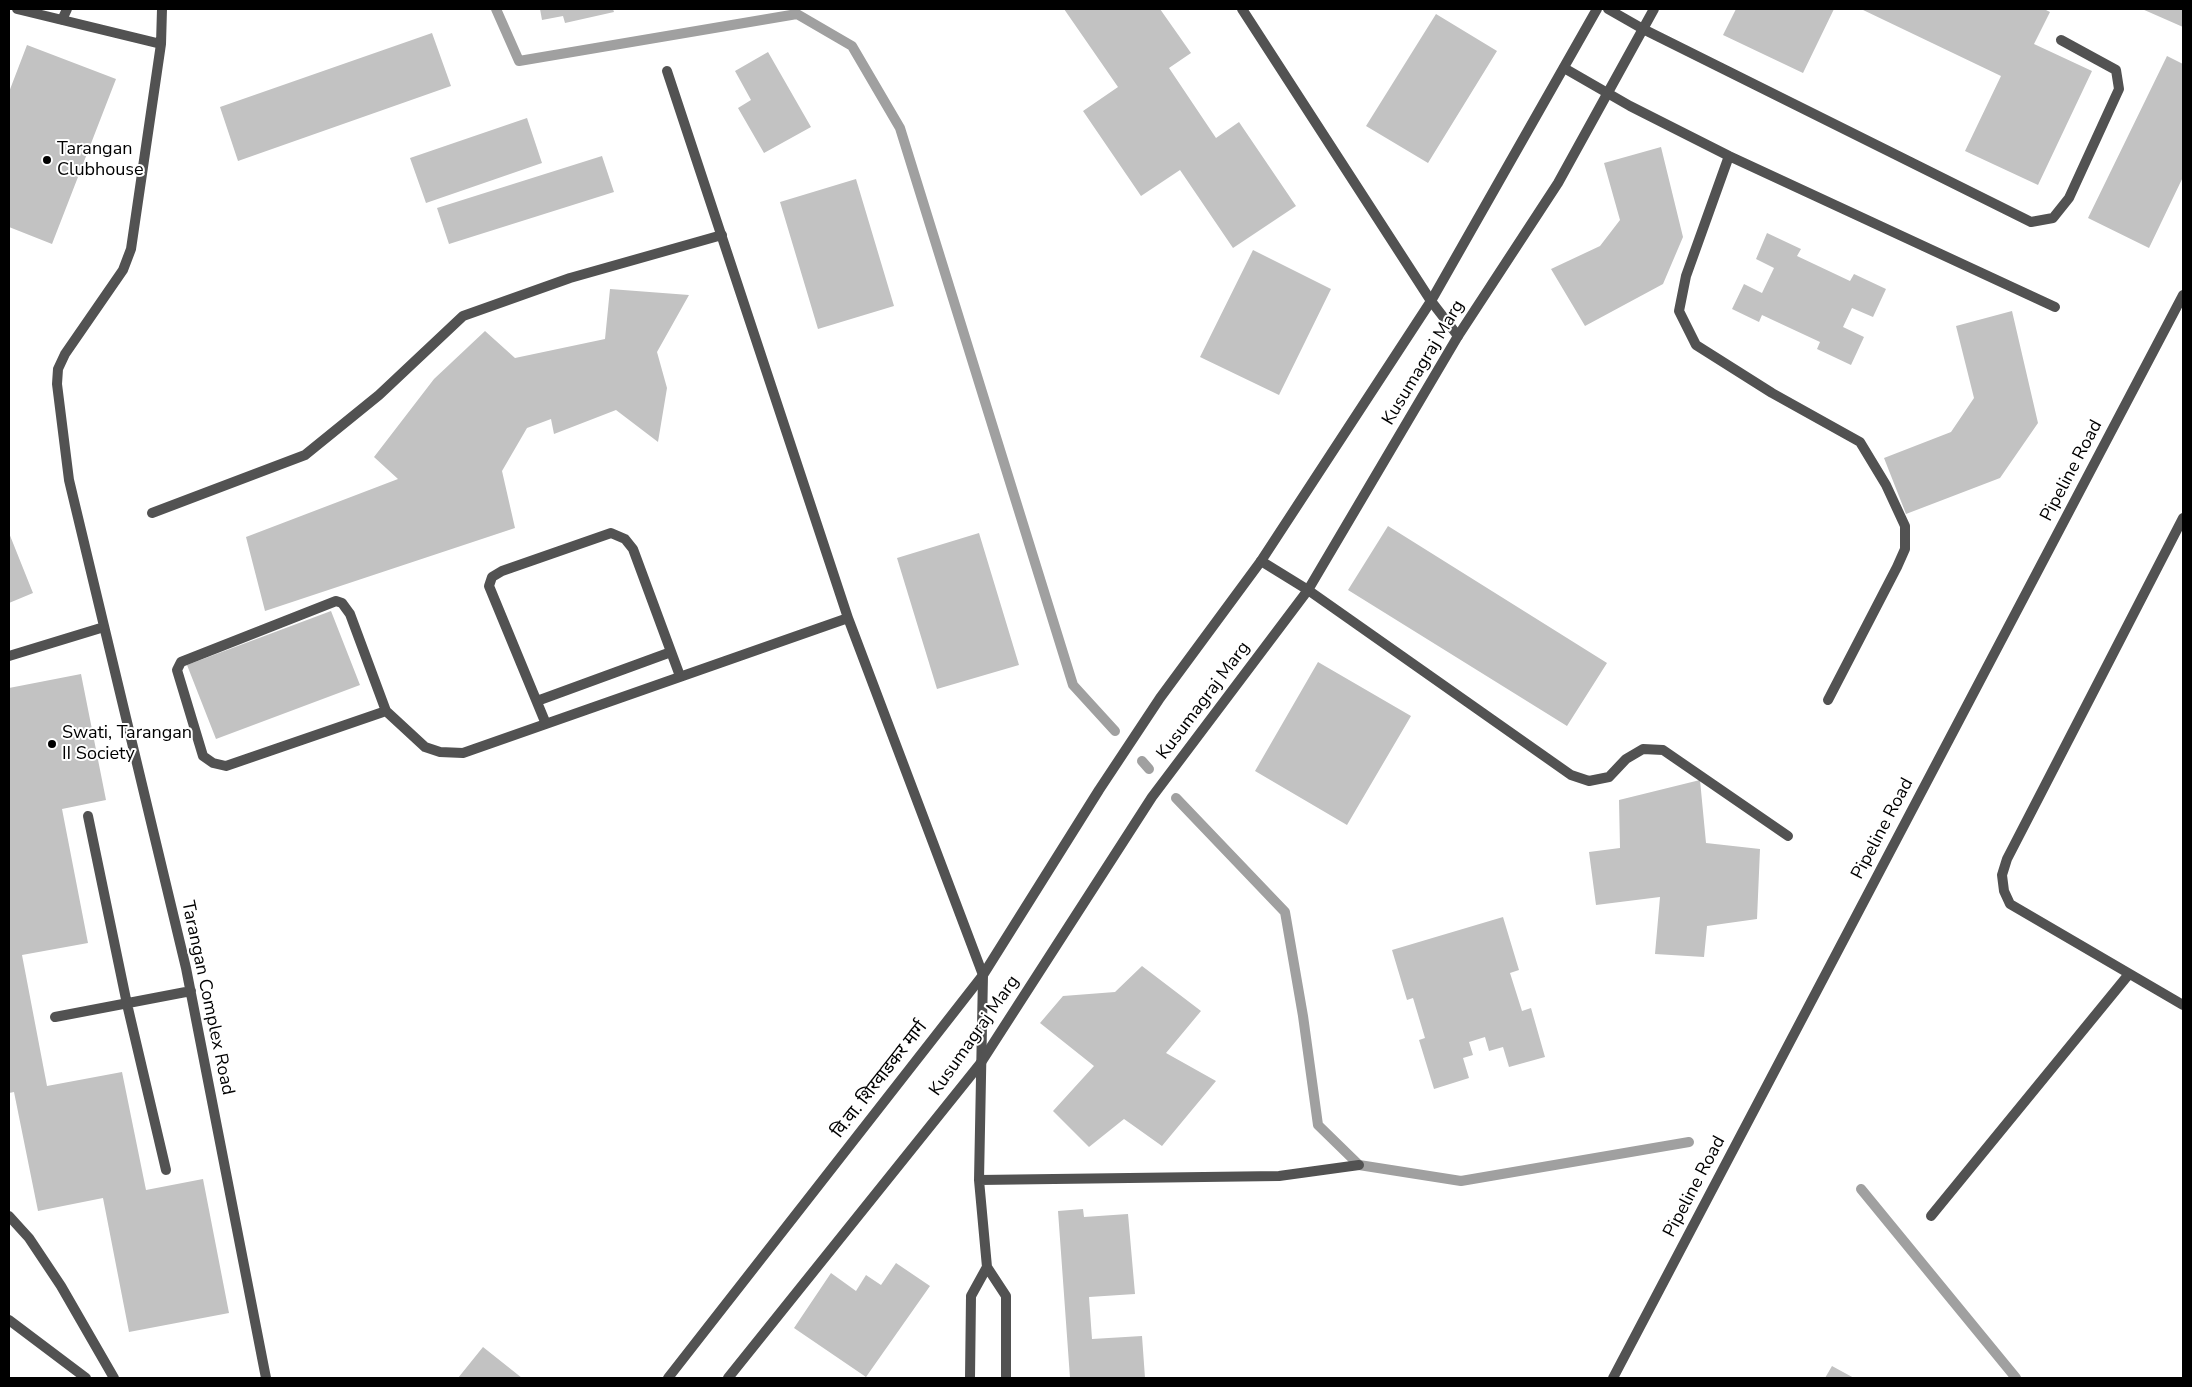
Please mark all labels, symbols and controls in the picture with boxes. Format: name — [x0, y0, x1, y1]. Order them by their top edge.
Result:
place label: Tarangan Clubhouse — [57, 139, 144, 182]
marker: Tarangan Clubhouse — [41, 154, 53, 166]
street label: Kusumagraj Marg — [1378, 297, 1470, 429]
street label: Pipeline Road — [2036, 417, 2108, 525]
street label: Kusumagraj Marg — [1153, 638, 1255, 764]
place label: Swati, Tarangan II Society — [62, 723, 192, 766]
marker: Swati, Tarangan II Society — [46, 738, 58, 750]
street label: Pipeline Road — [1847, 775, 1919, 883]
street label: Tarangan Complex Road — [176, 899, 238, 1097]
street label: Kusumagraj Marg — [925, 972, 1025, 1100]
street label: वि.वा. शिरवाडकर मार्ग — [828, 1017, 932, 1143]
street label: Pipeline Road — [1659, 1133, 1731, 1241]

